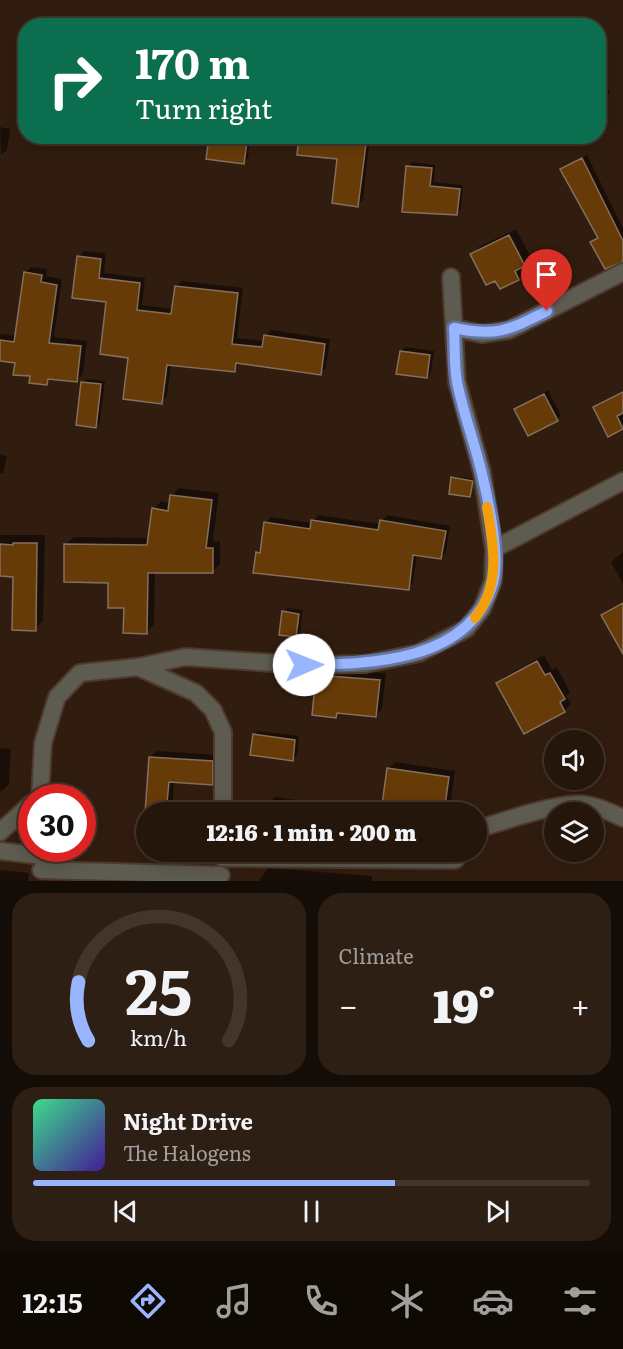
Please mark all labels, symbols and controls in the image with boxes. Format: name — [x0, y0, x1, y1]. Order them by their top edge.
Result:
text: 170 m — [135, 30, 250, 92]
icon: right — [36, 42, 114, 120]
text: Turn right — [135, 87, 272, 127]
pin — [521, 249, 572, 311]
icon: arrive — [530, 258, 563, 291]
position arrow — [272, 633, 336, 697]
map controls — [544, 730, 604, 862]
button: sound — [544, 730, 604, 790]
speed limit sign: 30 — [18, 784, 96, 862]
button: layers — [544, 802, 604, 862]
text: 12:16 · 1 min · 200 m — [206, 815, 417, 848]
text: Climate — [339, 940, 414, 970]
text: 25 — [125, 942, 192, 1034]
text: 19° — [433, 970, 496, 1037]
text: − — [339, 979, 358, 1028]
text: + — [571, 979, 590, 1028]
text: km/h — [130, 1021, 187, 1053]
text: Night Drive — [123, 1104, 253, 1137]
text: The Halogens — [123, 1137, 251, 1167]
icon: previous — [109, 1195, 142, 1228]
icon: pause — [295, 1195, 328, 1228]
icon: next — [481, 1195, 514, 1228]
icon: directions — [127, 1280, 169, 1322]
icon: music — [213, 1280, 255, 1322]
icon: phone — [300, 1280, 342, 1322]
icon: climate — [386, 1280, 428, 1322]
icon: car — [472, 1280, 514, 1322]
icon: filters — [559, 1280, 601, 1322]
text: 12:15 — [22, 1281, 83, 1321]

